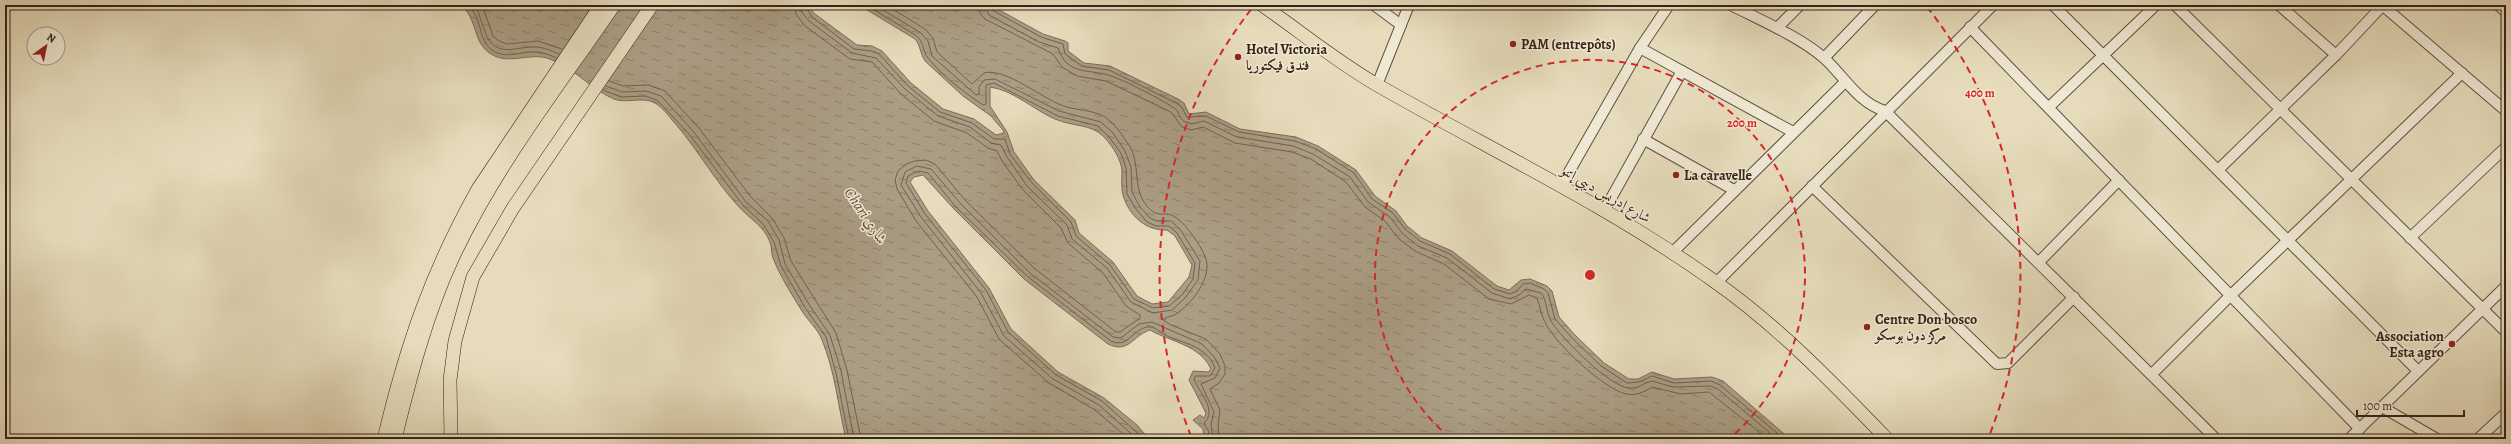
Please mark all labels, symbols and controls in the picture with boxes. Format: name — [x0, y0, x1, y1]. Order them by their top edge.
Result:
north arrow — [26, 26, 66, 66]
text: N — [44, 30, 59, 47]
place label: PAM (entrepôts) — [1521, 35, 1616, 54]
marker: PAM (entrepôts) — [1508, 39, 1518, 49]
place label: Hotel Victoria فندق فيكتوريا — [1246, 40, 1327, 75]
marker: Hotel Victoria فندق فيكتوريا — [1233, 52, 1243, 62]
text: 400 m — [1965, 85, 1995, 101]
text: 200 m — [1727, 115, 1757, 131]
street label: شارع إدريس ديبي إتنو — [1555, 160, 1654, 230]
place label: La caravelle — [1684, 166, 1753, 185]
marker: La caravelle — [1671, 170, 1681, 180]
water label: Chari شاري — [838, 184, 892, 249]
centre of rings — [1583, 268, 1597, 282]
place label: Centre Don bosco مركز دون بوسكو — [1873, 310, 1977, 345]
marker: Centre Don bosco مركز دون بوسكو — [1862, 322, 1872, 332]
place label: Association Esta agro — [2375, 327, 2444, 362]
marker: Association Esta agro — [2447, 339, 2457, 349]
scale bar — [2357, 392, 2464, 418]
text: 100 m — [2363, 398, 2392, 414]

